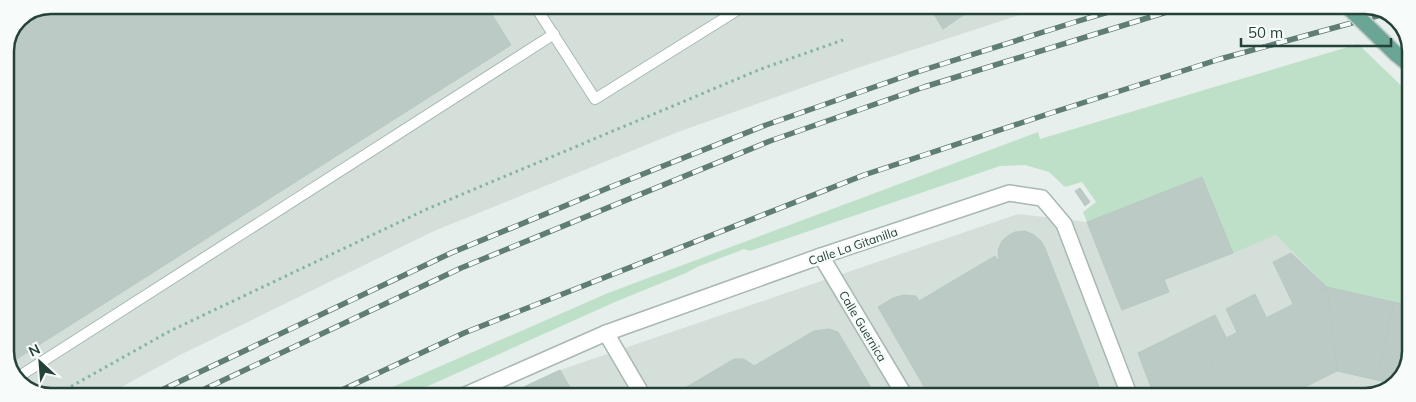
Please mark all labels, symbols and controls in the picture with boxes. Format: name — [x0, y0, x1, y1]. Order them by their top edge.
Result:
scale bar — [1241, 15, 1391, 47]
text: 50 m — [1248, 23, 1283, 42]
street label: Calle La Gitanilla — [806, 224, 900, 268]
street label: Calle Guernica — [836, 288, 890, 364]
north arrow — [15, 337, 65, 387]
text: N — [26, 340, 43, 361]

